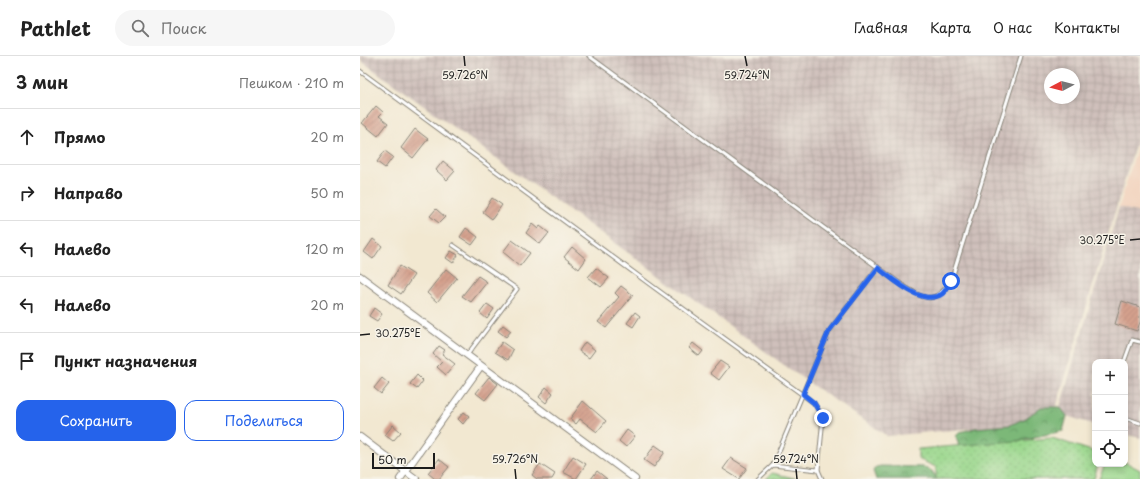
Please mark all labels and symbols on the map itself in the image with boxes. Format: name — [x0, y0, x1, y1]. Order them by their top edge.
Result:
text: 59.726°N — [442, 67, 488, 82]
text: 59.724°N — [724, 67, 770, 82]
north arrow — [1044, 68, 1080, 104]
text: 30.275°E — [1079, 232, 1125, 247]
route start — [942, 272, 960, 290]
text: 30.275°E — [375, 325, 421, 340]
route end — [814, 409, 832, 427]
scale bar — [372, 451, 435, 470]
text: 59.726°N — [492, 451, 538, 466]
text: 59.724°N — [773, 451, 819, 466]

